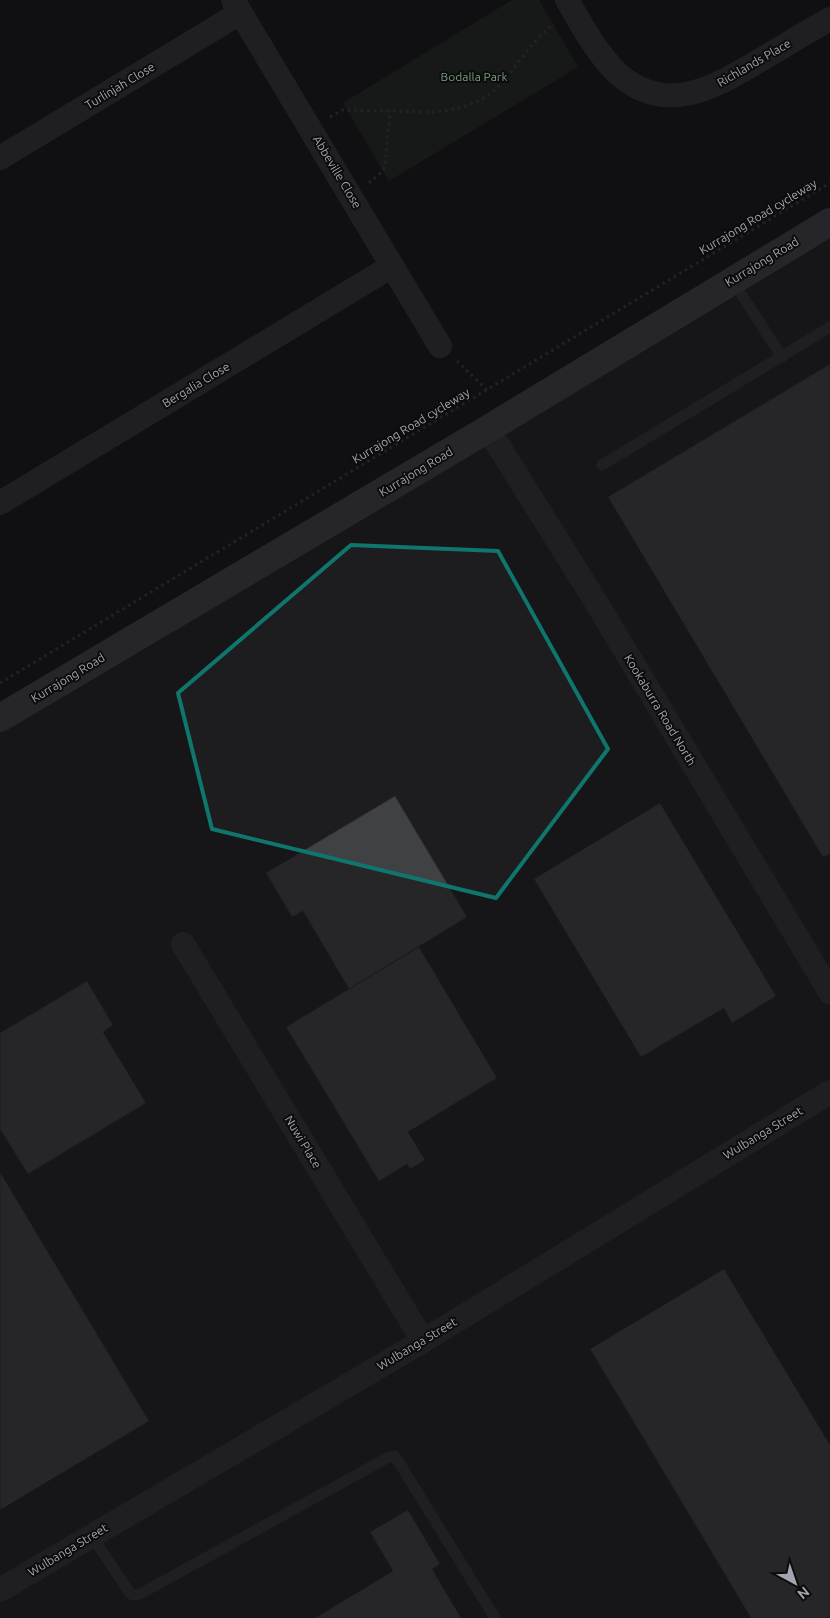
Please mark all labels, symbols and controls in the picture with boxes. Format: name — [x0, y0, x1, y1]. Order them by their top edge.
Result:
street label: Richlands Place — [715, 36, 793, 89]
street label: Turlinjah Close — [83, 60, 157, 111]
park label: Bodalla Park — [441, 70, 507, 83]
street label: Abbeville Close — [311, 133, 364, 210]
street label: Kurrajong Road cycleway — [697, 176, 819, 257]
street label: Kurrajong Road — [723, 235, 801, 289]
street label: Bergalia Close — [160, 359, 232, 410]
street label: Kurrajong Road cycleway — [350, 385, 472, 466]
street label: Kurrajong Road — [377, 445, 455, 499]
street label: Kurrajong Road — [29, 651, 107, 705]
street label: Kookaburra Road North — [622, 652, 699, 768]
street label: Wulbanga Street — [721, 1104, 805, 1161]
street label: Nuwi Place — [283, 1113, 324, 1170]
street label: Wulbanga Street — [375, 1315, 459, 1372]
street label: Wulbanga Street — [26, 1521, 110, 1578]
north arrow — [770, 1558, 820, 1608]
text: N — [794, 1583, 813, 1602]

